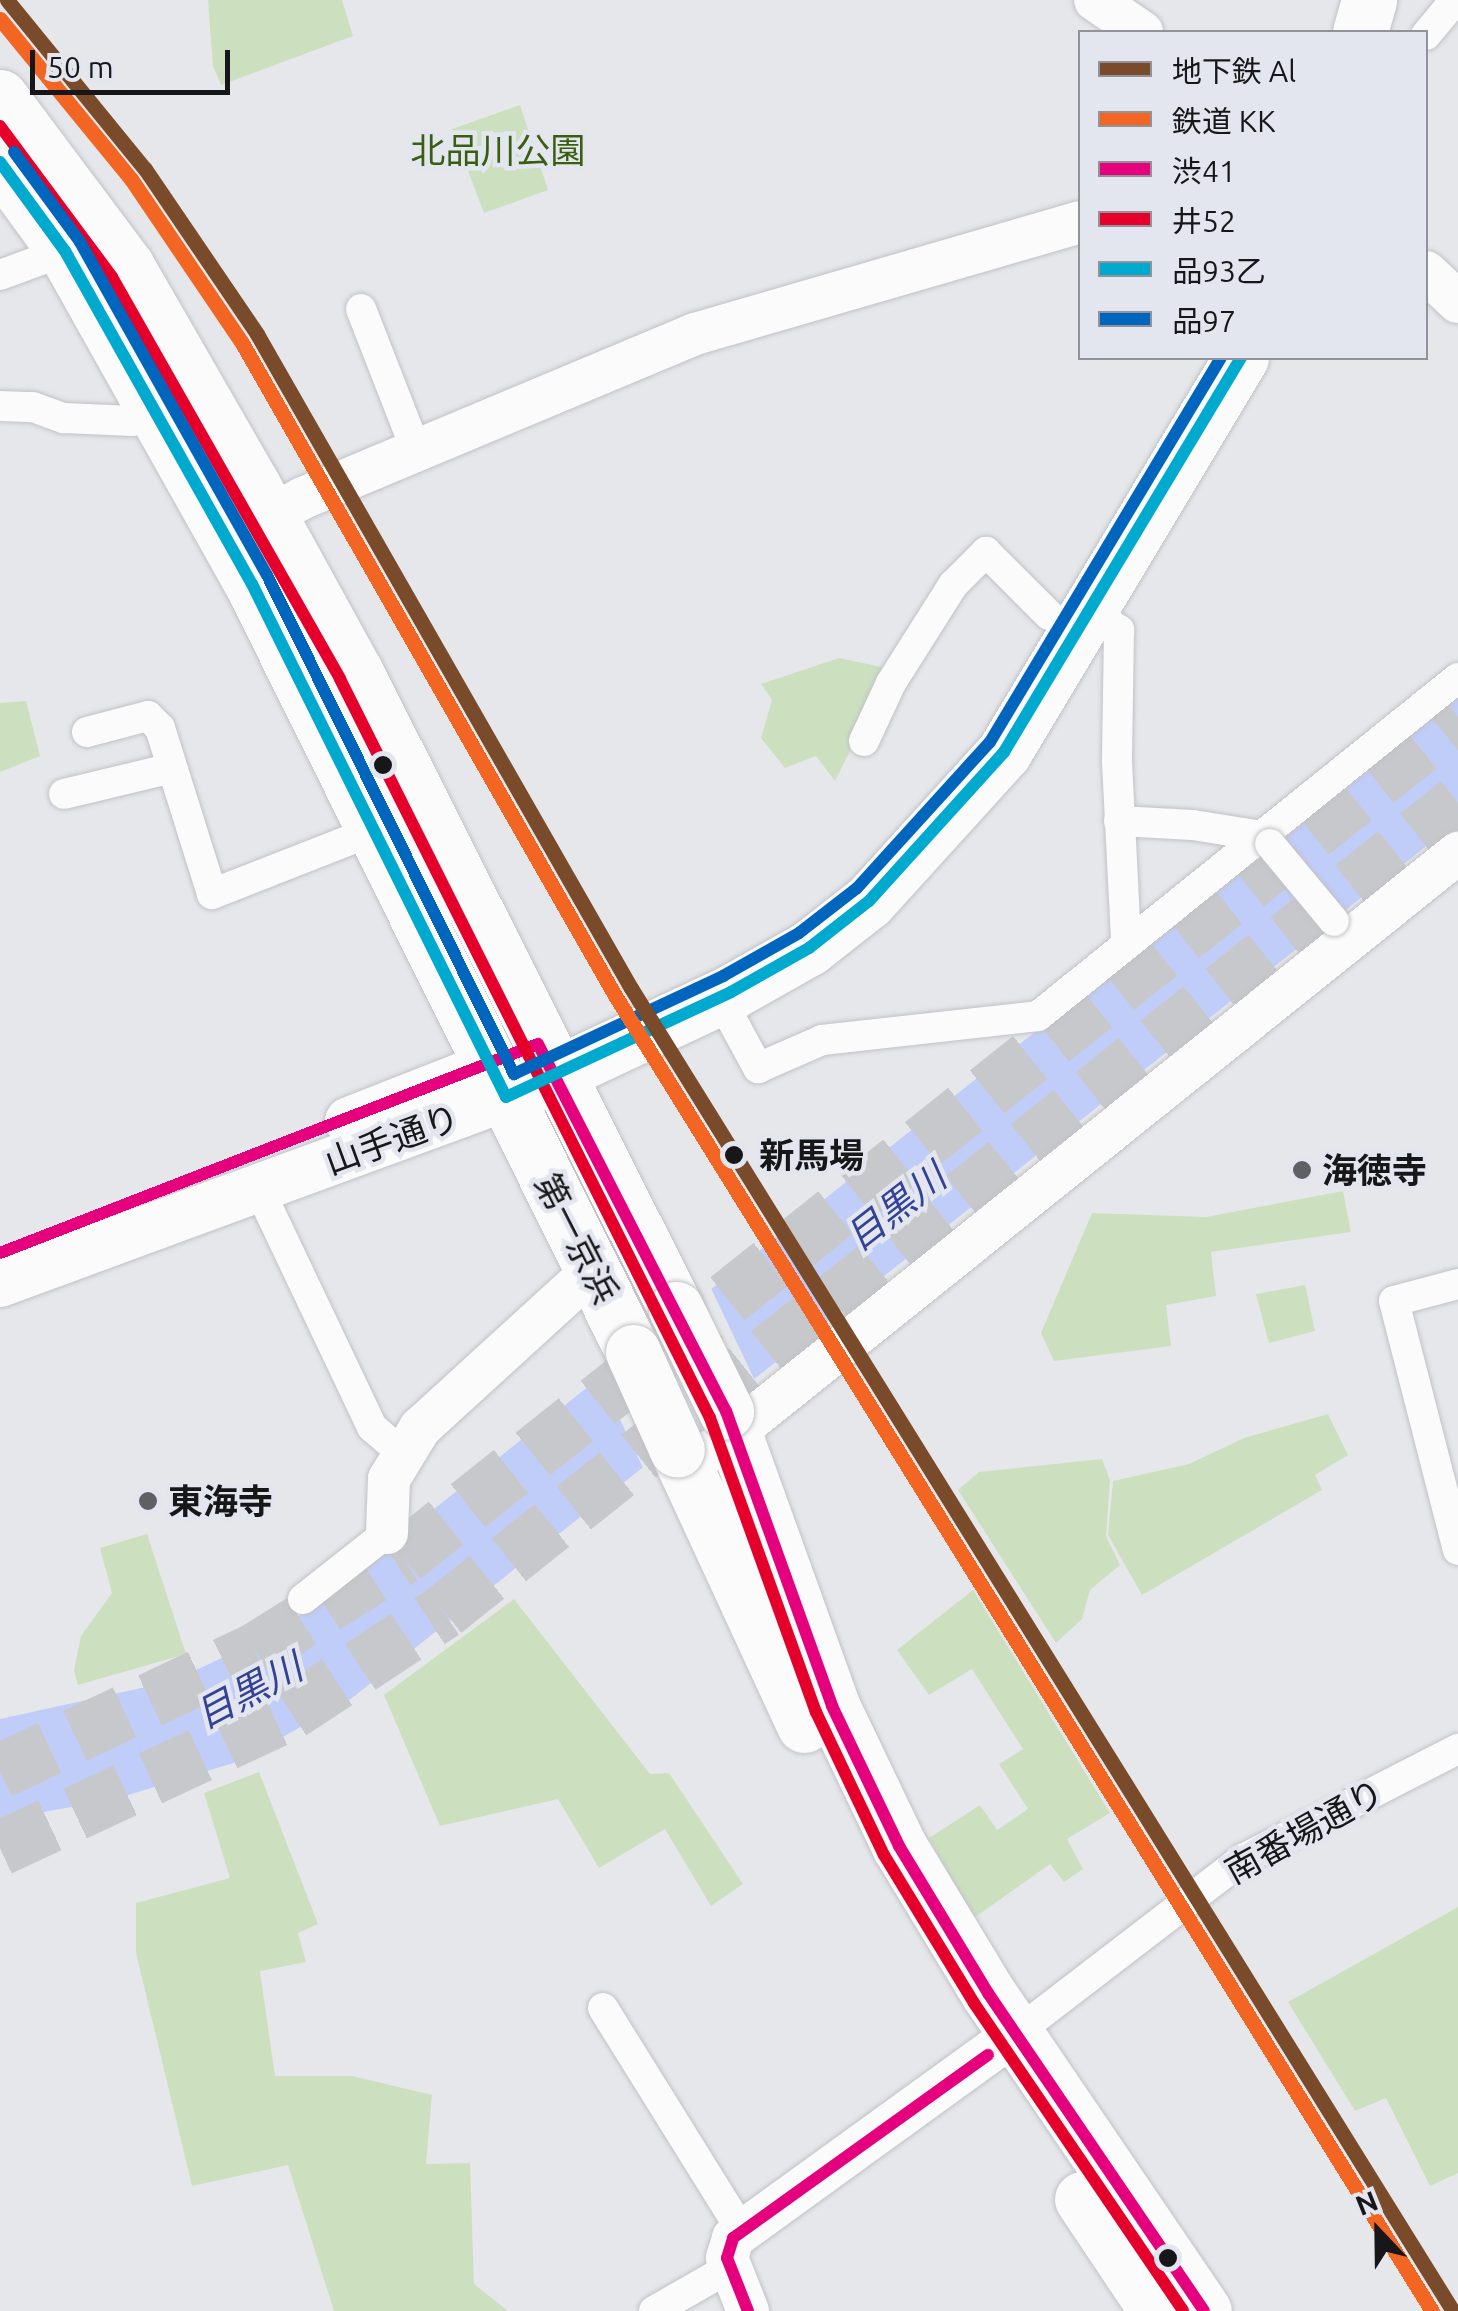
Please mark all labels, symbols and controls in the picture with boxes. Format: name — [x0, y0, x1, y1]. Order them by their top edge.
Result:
scale bar — [35, 30, 235, 92]
legend — [1078, 30, 1428, 360]
text: 50 m — [47, 50, 114, 84]
text: 地下鉄 Al — [1172, 54, 1296, 88]
text: 鉄道 KK — [1172, 104, 1275, 138]
park label: 北品川公園 — [411, 129, 585, 171]
text: 渋41 — [1172, 154, 1236, 188]
text: 井52 — [1172, 204, 1236, 238]
text: 品93乙 — [1172, 254, 1266, 288]
text: 品97 — [1172, 304, 1236, 338]
unlabelled marker — [373, 755, 393, 775]
street label: 山手通り — [319, 1095, 465, 1183]
place label: 新馬場 — [759, 1134, 864, 1176]
marker: 新馬場 — [718, 1139, 750, 1171]
place label: 海徳寺 — [1322, 1149, 1427, 1191]
water label: 目黒川 — [837, 1154, 955, 1260]
marker: 海徳寺 — [1291, 1159, 1313, 1181]
street label: 第一京浜 — [527, 1166, 627, 1310]
place label: 東海寺 — [168, 1480, 273, 1522]
marker: 東海寺 — [137, 1490, 159, 1512]
water label: 目黒川 — [188, 1644, 310, 1738]
street label: 南番場通り — [1217, 1770, 1391, 1892]
north arrow — [1328, 2181, 1428, 2281]
text: N — [1351, 2184, 1382, 2221]
unlabelled marker — [1158, 2248, 1178, 2268]

